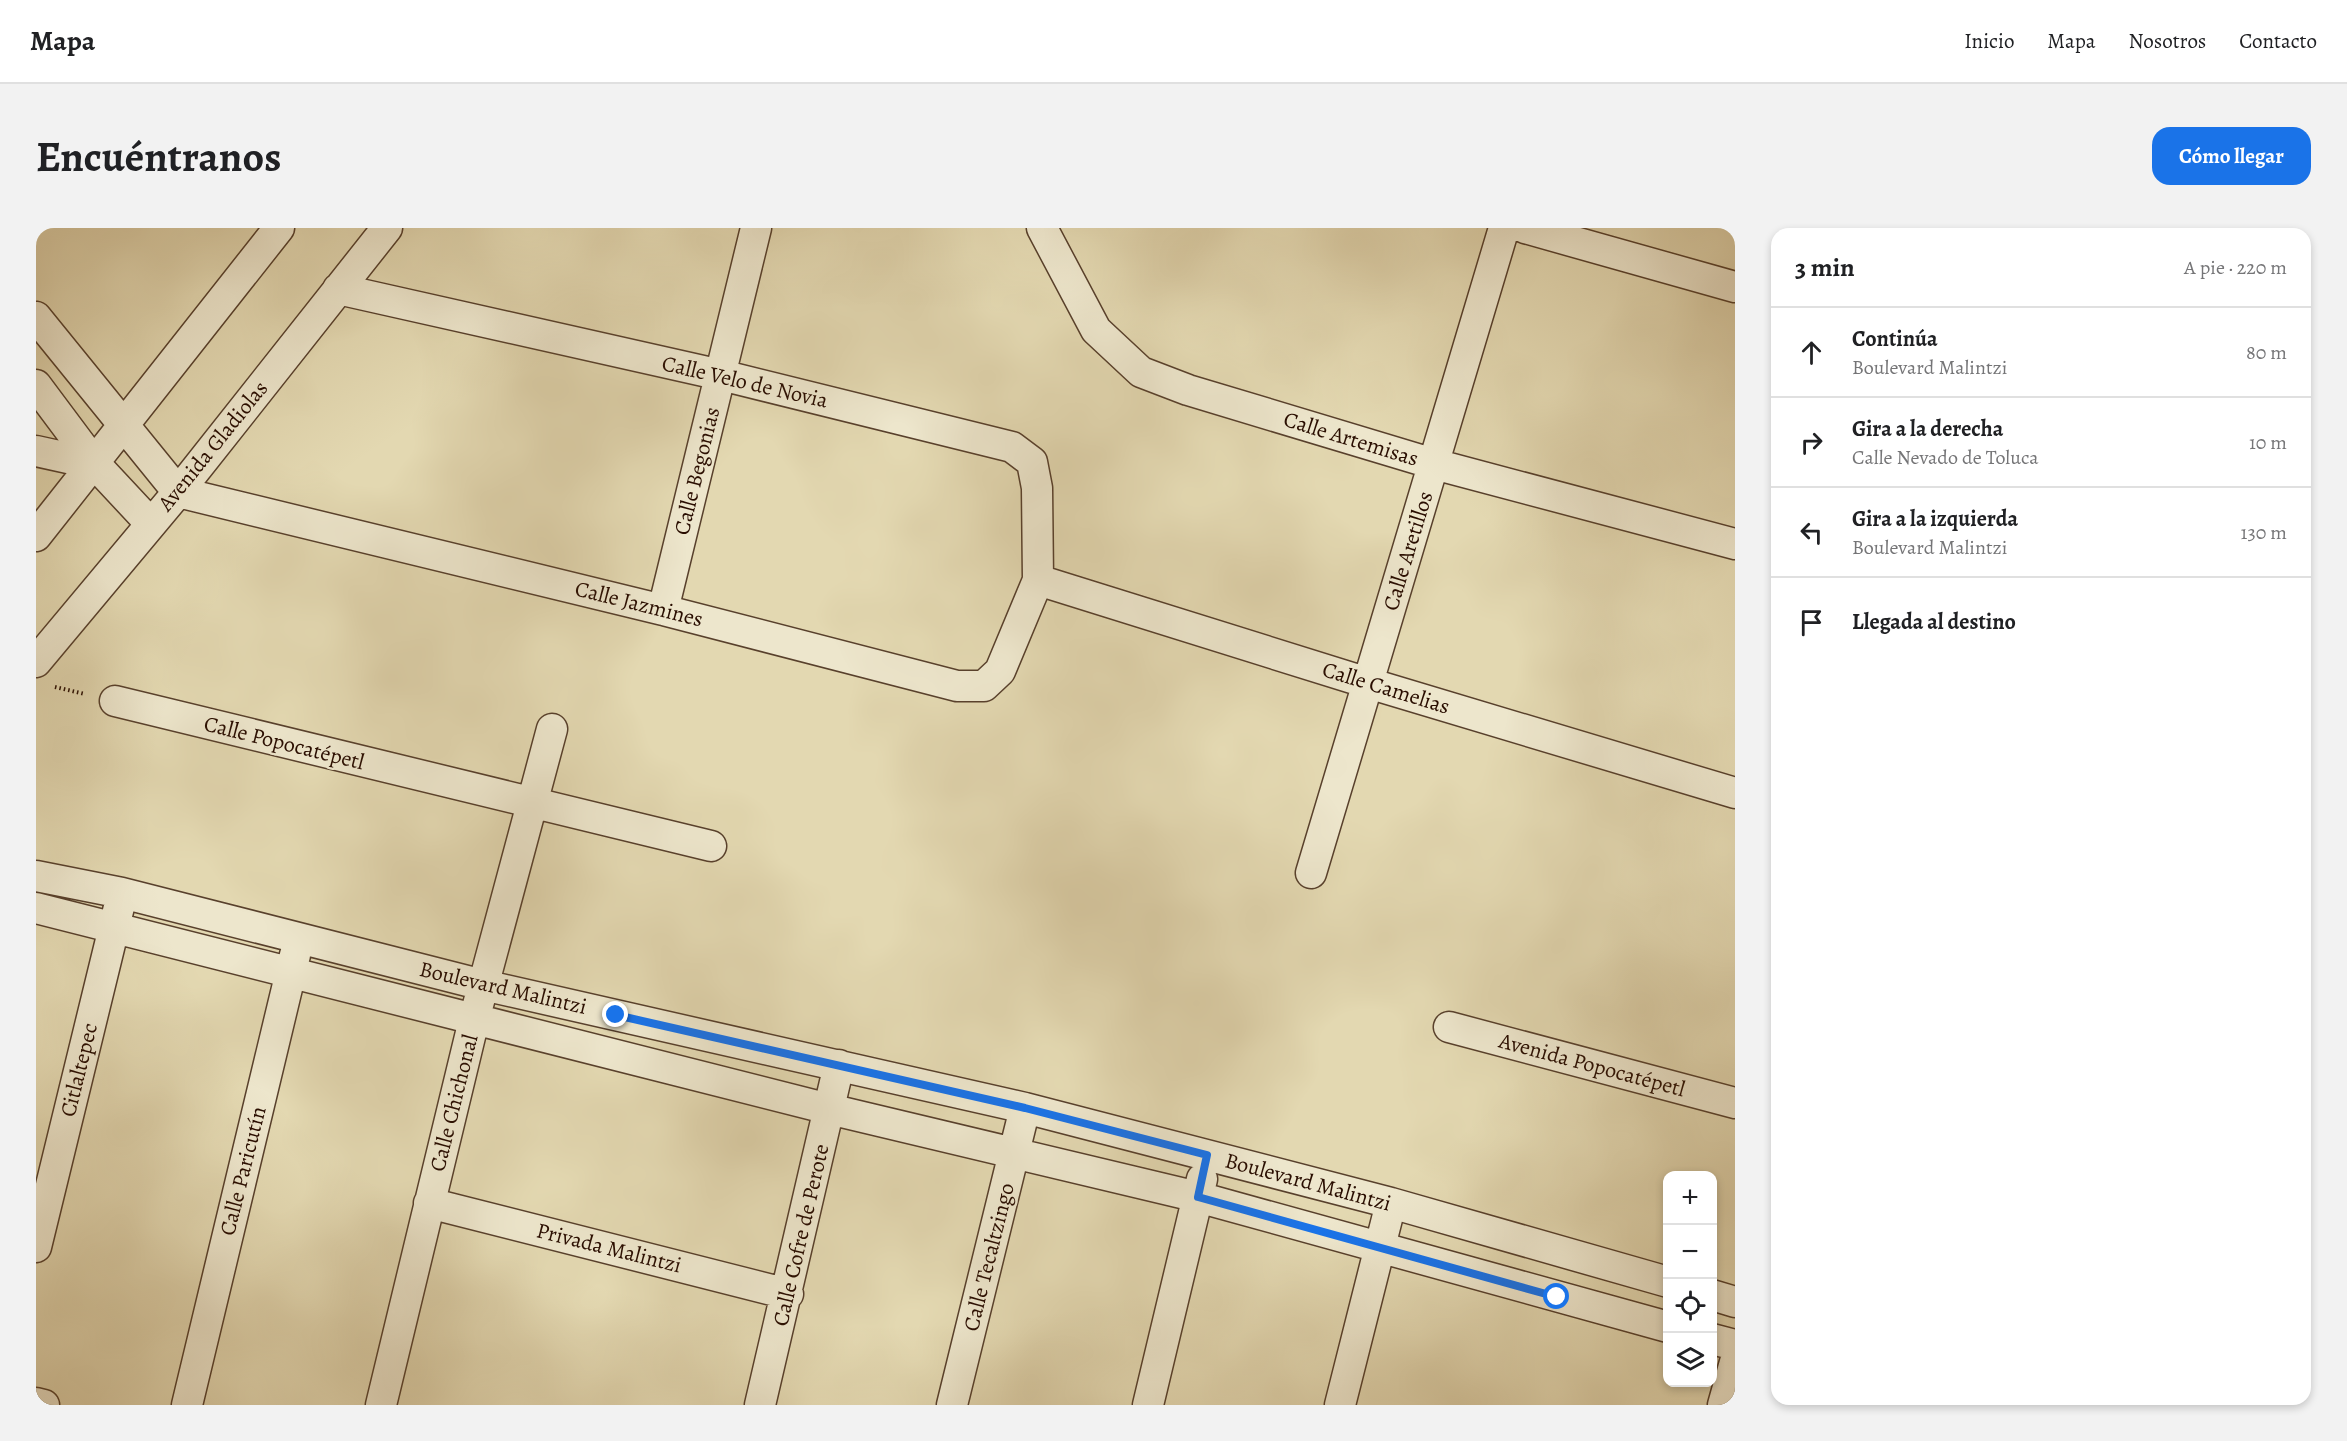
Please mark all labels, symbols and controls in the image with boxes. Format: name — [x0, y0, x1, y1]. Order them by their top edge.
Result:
text: Mapa — [30, 22, 95, 60]
text: Inicio — [1964, 27, 2014, 55]
text: Mapa — [2047, 27, 2096, 55]
text: Nosotros — [2129, 27, 2206, 55]
text: Contacto — [2239, 27, 2317, 55]
button: Cómo llegar — [2152, 127, 2311, 185]
text: Encuéntranos — [36, 128, 281, 185]
text: 3 min — [1795, 250, 1855, 285]
text: A pie · 220 m — [2184, 254, 2287, 281]
text: Continúa — [1852, 324, 1938, 354]
icon: ahead — [1795, 336, 1828, 369]
text: 80 m — [2246, 339, 2287, 366]
street label: Calle Velo de Novia — [659, 348, 832, 416]
text: Boulevard Malintzi — [1852, 354, 2007, 381]
street label: Avenida Gladiolas — [150, 374, 275, 518]
street label: Calle Begonias — [667, 404, 727, 538]
street label: Calle Artemisas — [1280, 404, 1422, 474]
text: Gira a la derecha — [1852, 414, 2003, 444]
icon: right — [1795, 426, 1828, 459]
text: 10 m — [2249, 429, 2287, 456]
text: Calle Nevado de Toluca — [1852, 444, 2039, 471]
street label: Calle Aretillos — [1376, 488, 1440, 614]
text: Gira a la izquierda — [1852, 504, 2018, 534]
icon: left — [1795, 516, 1828, 549]
text: 130 m — [2241, 519, 2287, 546]
text: Boulevard Malintzi — [1852, 534, 2007, 561]
street label: Calle Jazmines — [572, 574, 706, 634]
icon: arrive — [1795, 606, 1828, 639]
text: Llegada al destino — [1852, 607, 2016, 637]
street label: Calle Camelias — [1319, 654, 1453, 722]
street label: Calle Popocatépetl — [201, 709, 367, 777]
street label: Boulevard Malintzi — [416, 954, 590, 1022]
route end — [602, 1001, 628, 1027]
street label: Citlaltepec — [53, 1020, 105, 1120]
street label: Avenida Popocatépetl — [1495, 1025, 1688, 1104]
street label: Calle Chichonal — [422, 1031, 486, 1175]
street label: Calle Paricutín — [212, 1103, 274, 1239]
street label: Calle Cofre de Perote — [765, 1141, 837, 1329]
street label: Boulevard Malintzi — [1222, 1145, 1394, 1219]
map controls — [1663, 1171, 1717, 1387]
button: + — [1663, 1171, 1717, 1225]
street label: Calle Tecaltzingo — [956, 1180, 1022, 1334]
street label: Privada Malintzi — [533, 1215, 685, 1281]
button: − — [1663, 1225, 1717, 1279]
button: locate — [1663, 1279, 1717, 1333]
route start — [1543, 1283, 1569, 1309]
button: layers — [1663, 1333, 1717, 1387]

